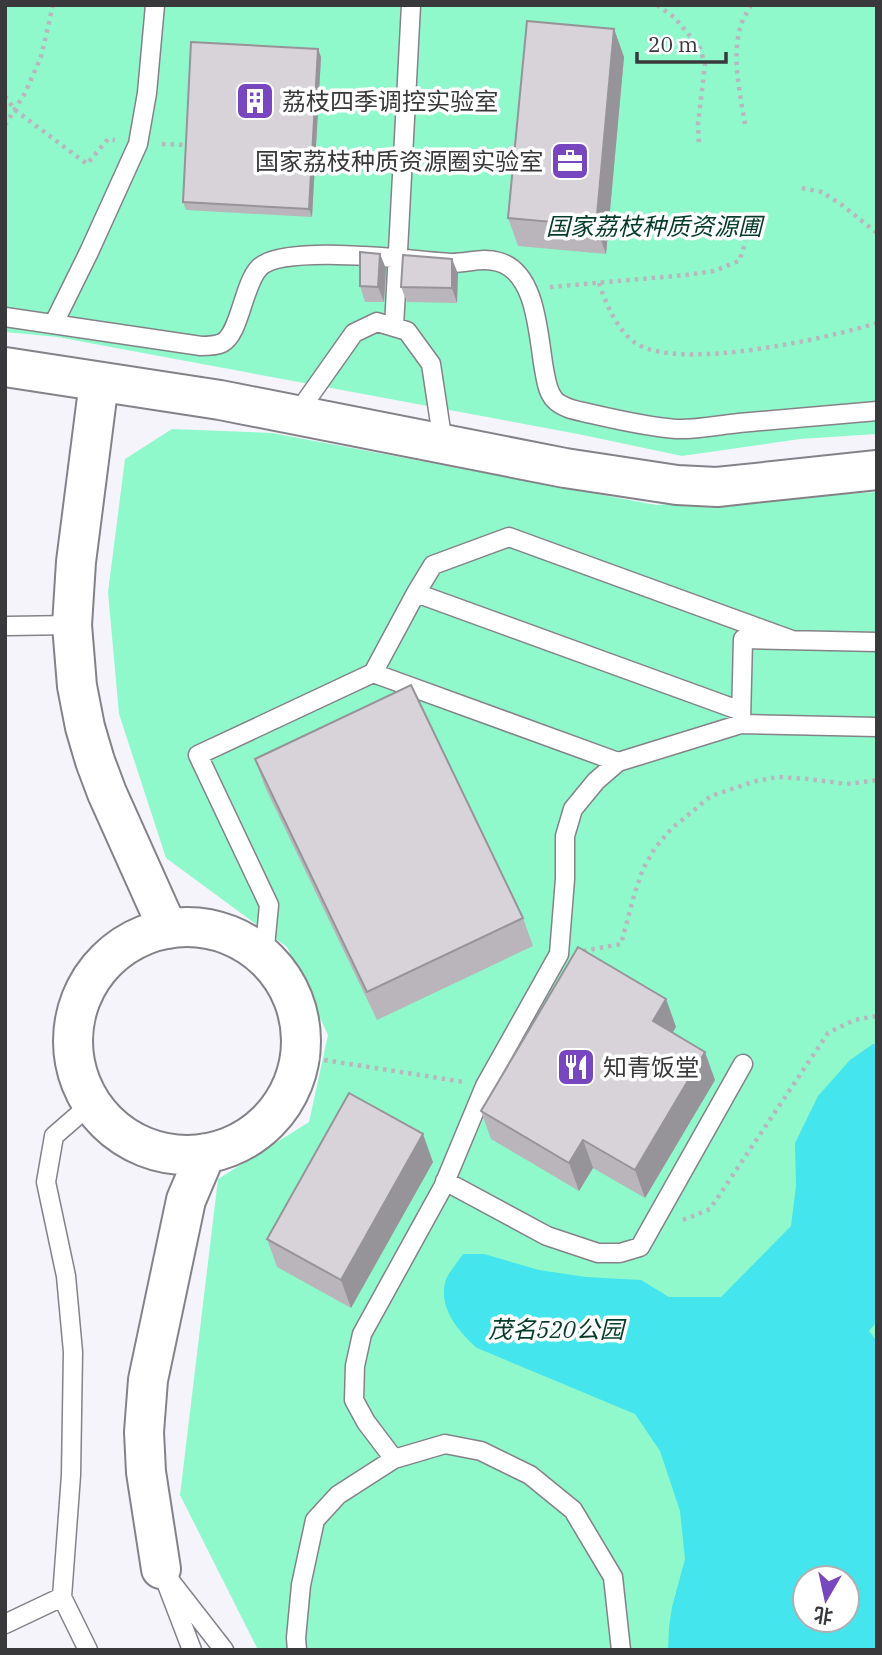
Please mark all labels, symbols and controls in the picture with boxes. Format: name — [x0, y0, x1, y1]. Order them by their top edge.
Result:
scale bar — [637, 21, 726, 65]
text: 20 m — [648, 30, 698, 58]
building icon: 荔枝四季调控实验室 — [234, 80, 276, 122]
place label: 荔枝四季调控实验室 — [282, 85, 498, 117]
office icon: 国家荔枝种质资源圈实验室 — [549, 140, 591, 182]
place label: 国家荔枝种质资源圈实验室 — [255, 145, 543, 177]
park label: 国家荔枝种质资源圃 — [546, 210, 765, 242]
restaurant icon: 知青饭堂 — [555, 1046, 597, 1088]
place label: 知青饭堂 — [603, 1051, 699, 1083]
park label: 茂名520公园 — [488, 1313, 627, 1345]
north arrow — [791, 1564, 861, 1634]
text: 北 — [812, 1602, 835, 1629]

